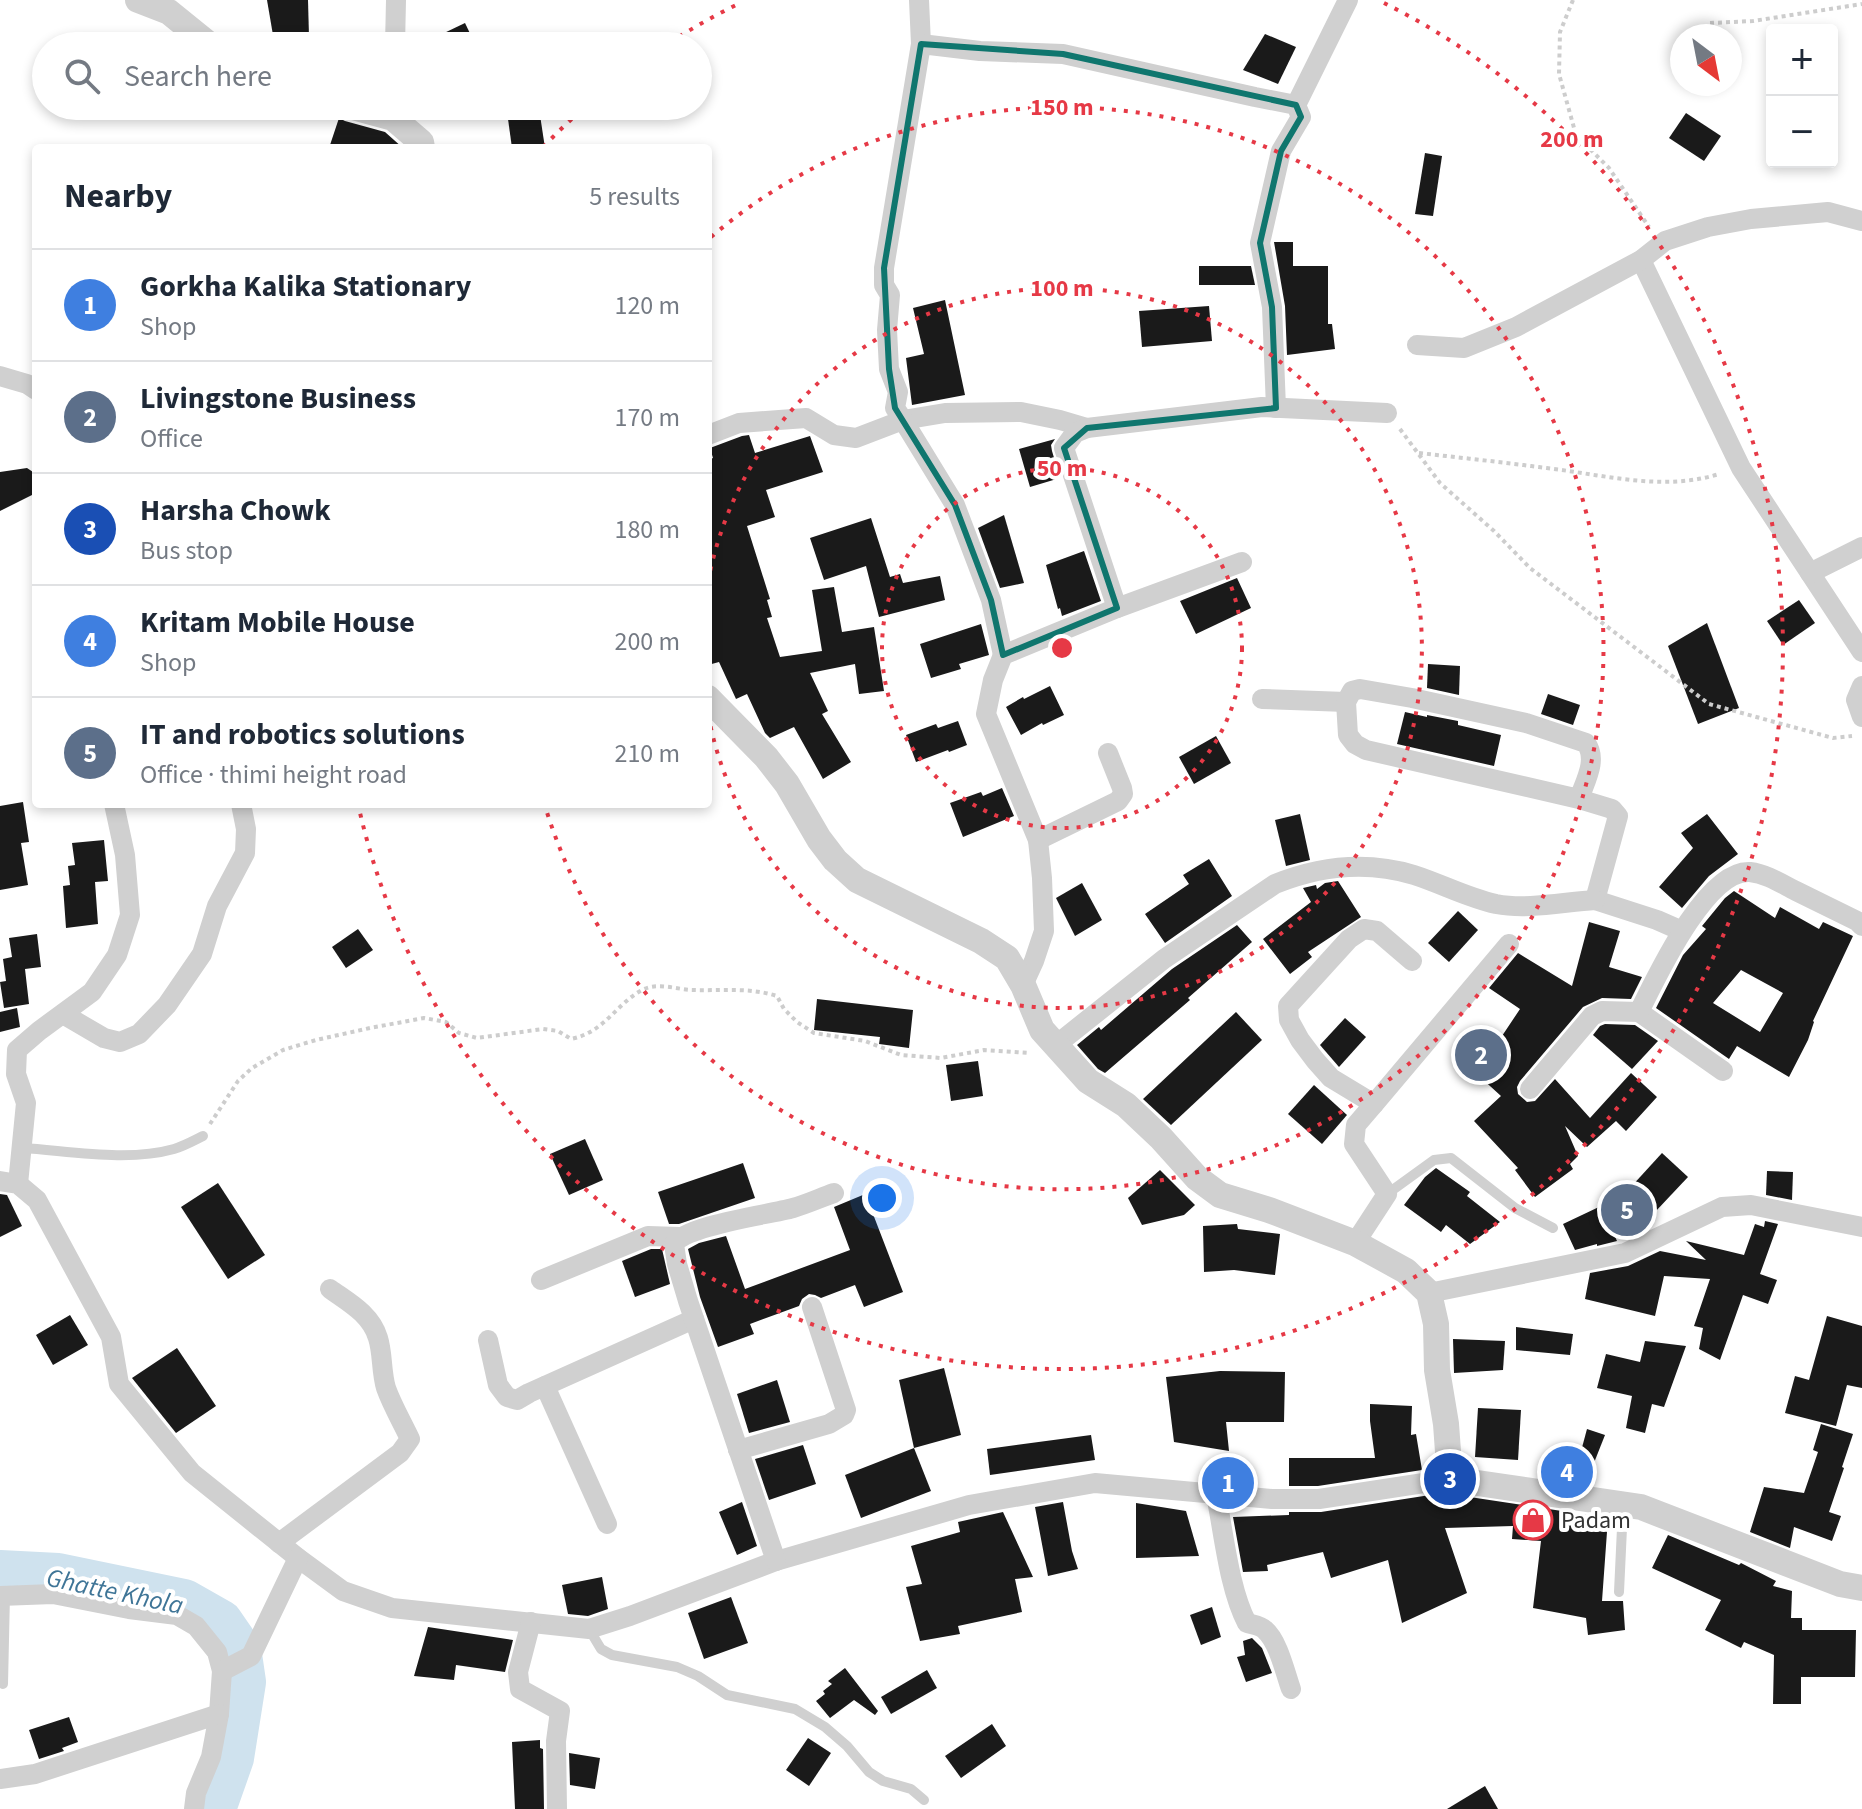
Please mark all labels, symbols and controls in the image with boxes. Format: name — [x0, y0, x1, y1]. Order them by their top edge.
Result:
north arrow — [1670, 24, 1742, 96]
map controls — [1766, 24, 1838, 168]
button: + — [1766, 24, 1838, 96]
search box — [32, 32, 712, 120]
icon: search — [60, 54, 104, 98]
text: Search here — [124, 55, 272, 98]
text: 150 m — [1030, 90, 1094, 125]
button: − — [1766, 96, 1838, 168]
text: 200 m — [1540, 122, 1604, 157]
text: Nearby — [64, 172, 172, 221]
text: 5 results — [589, 178, 680, 215]
text: Gorkha Kalika Stationary — [140, 265, 471, 308]
text: 100 m — [1030, 271, 1094, 306]
text: 1 — [83, 287, 97, 324]
text: 120 m — [614, 287, 680, 324]
text: Shop — [140, 308, 197, 345]
text: Livingstone Business — [140, 377, 416, 420]
text: 2 — [83, 399, 97, 436]
text: 170 m — [614, 399, 680, 436]
text: Office — [140, 420, 203, 457]
text: 50 m — [1037, 451, 1087, 486]
text: Harsha Chowk — [140, 489, 331, 532]
text: 3 — [83, 511, 97, 548]
text: 180 m — [614, 511, 680, 548]
text: Bus stop — [140, 532, 233, 569]
text: Kritam Mobile House — [140, 601, 415, 644]
text: 4 — [83, 623, 97, 660]
text: 200 m — [614, 623, 680, 660]
centre of rings — [1048, 634, 1076, 662]
text: Shop — [140, 644, 197, 681]
text: IT and robotics solutions — [140, 713, 465, 756]
text: 5 — [83, 735, 97, 772]
text: 210 m — [614, 735, 680, 772]
text: Office · thimi height road — [140, 756, 407, 793]
pin: 2 — [1455, 1025, 1507, 1085]
your location — [862, 1178, 902, 1218]
pin: 5 — [1601, 1180, 1653, 1240]
pin: 4 — [1541, 1442, 1593, 1502]
pin: 3 — [1424, 1449, 1476, 1509]
pin: 1 — [1202, 1453, 1254, 1513]
shop icon: Padam — [1512, 1499, 1554, 1541]
place label: Padam — [1561, 1503, 1631, 1538]
water label: Ghatte Khola — [43, 1559, 187, 1624]

